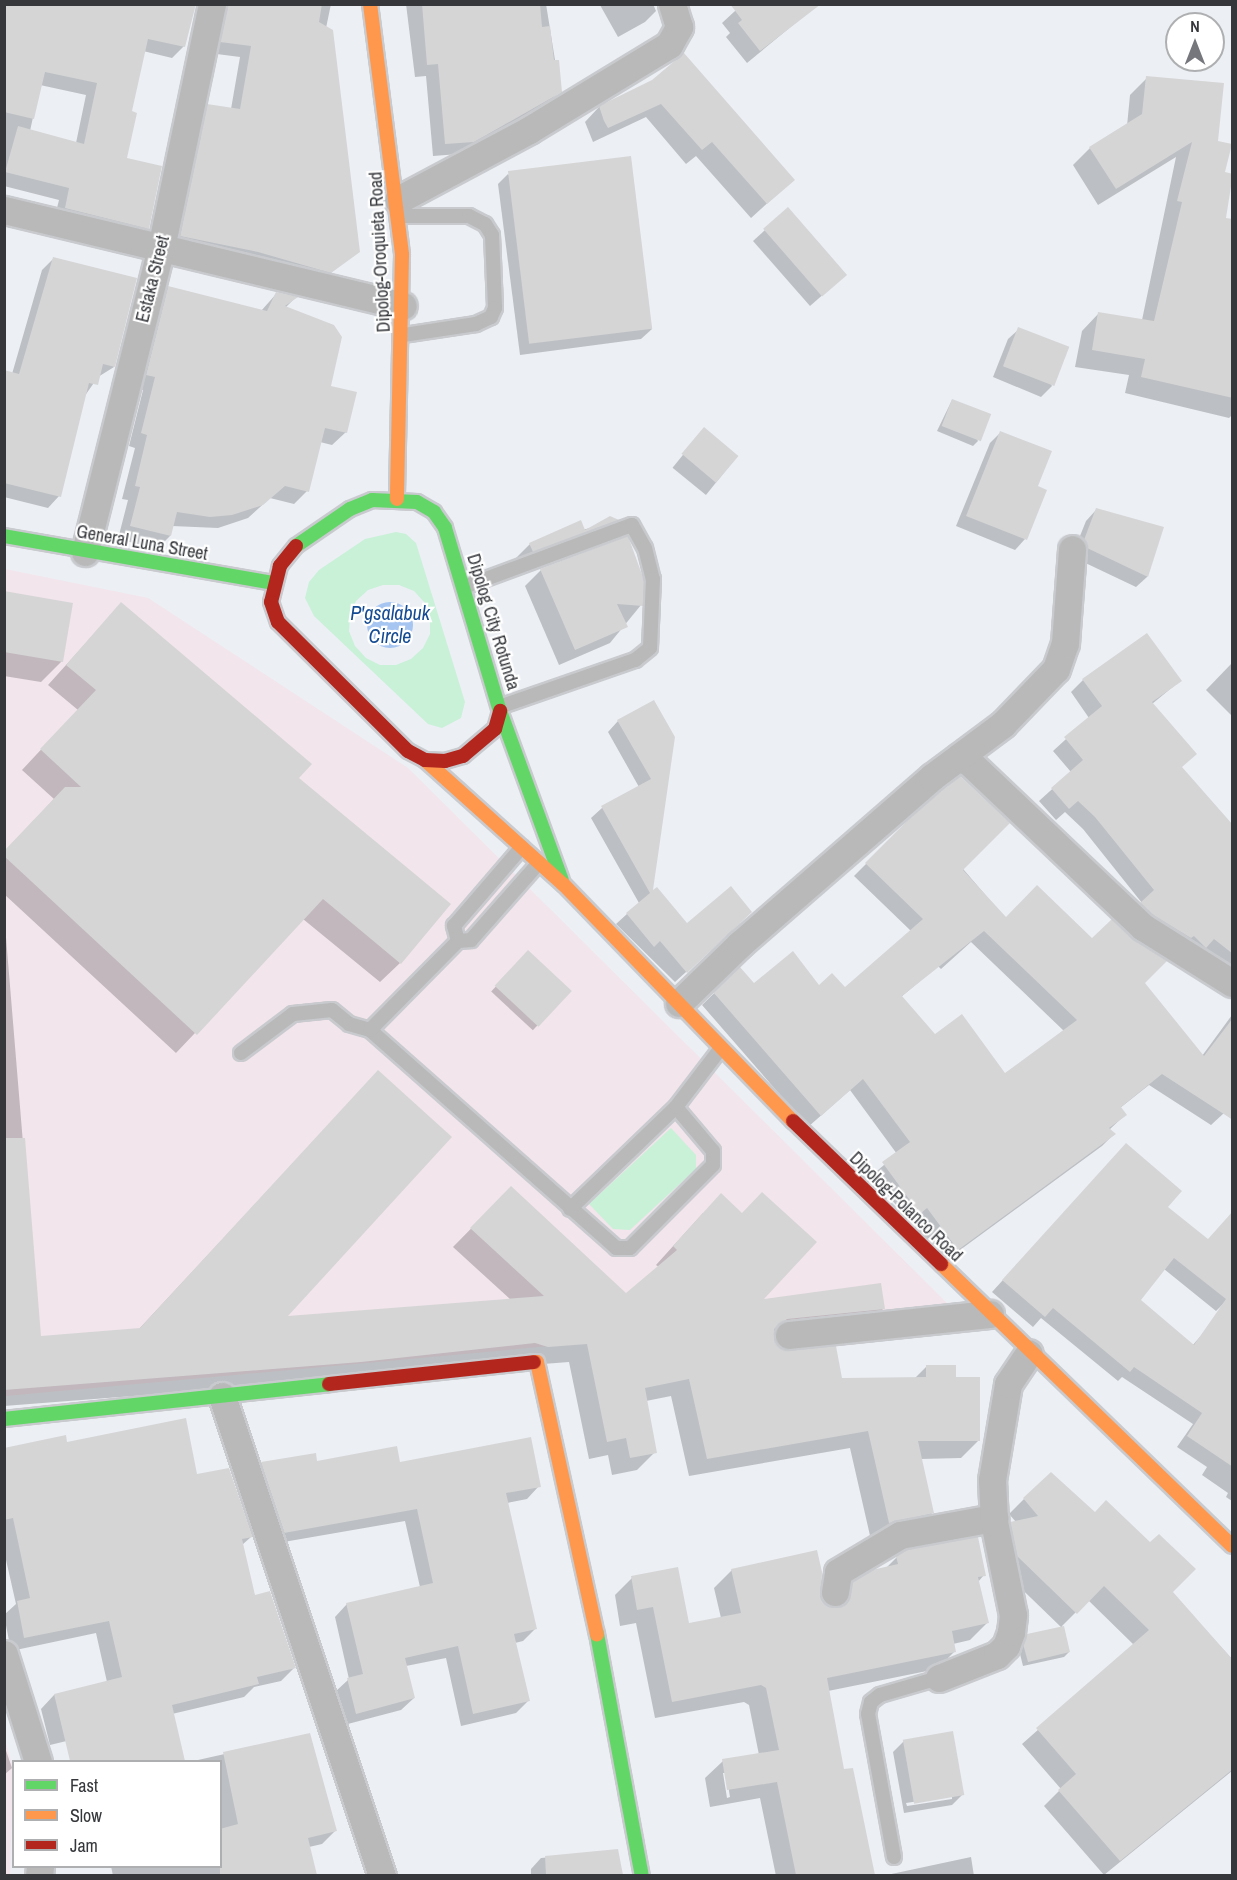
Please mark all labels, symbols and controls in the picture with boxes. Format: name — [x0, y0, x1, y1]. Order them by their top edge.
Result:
north arrow — [1165, 12, 1225, 72]
text: N — [1190, 15, 1200, 37]
street label: Dipolog-Oroquieta Road — [365, 171, 395, 333]
street label: Estaka Street — [132, 233, 174, 325]
street label: General Luna Street — [75, 521, 209, 565]
street label: Dipolog City Rotunda — [462, 551, 524, 693]
water label: P'gsalabuk Circle — [350, 601, 430, 648]
street label: Dipolog-Polanco Road — [845, 1148, 967, 1266]
legend — [12, 1760, 222, 1868]
text: Fast — [70, 1773, 98, 1798]
text: Slow — [70, 1803, 102, 1828]
text: Jam — [70, 1833, 98, 1858]

